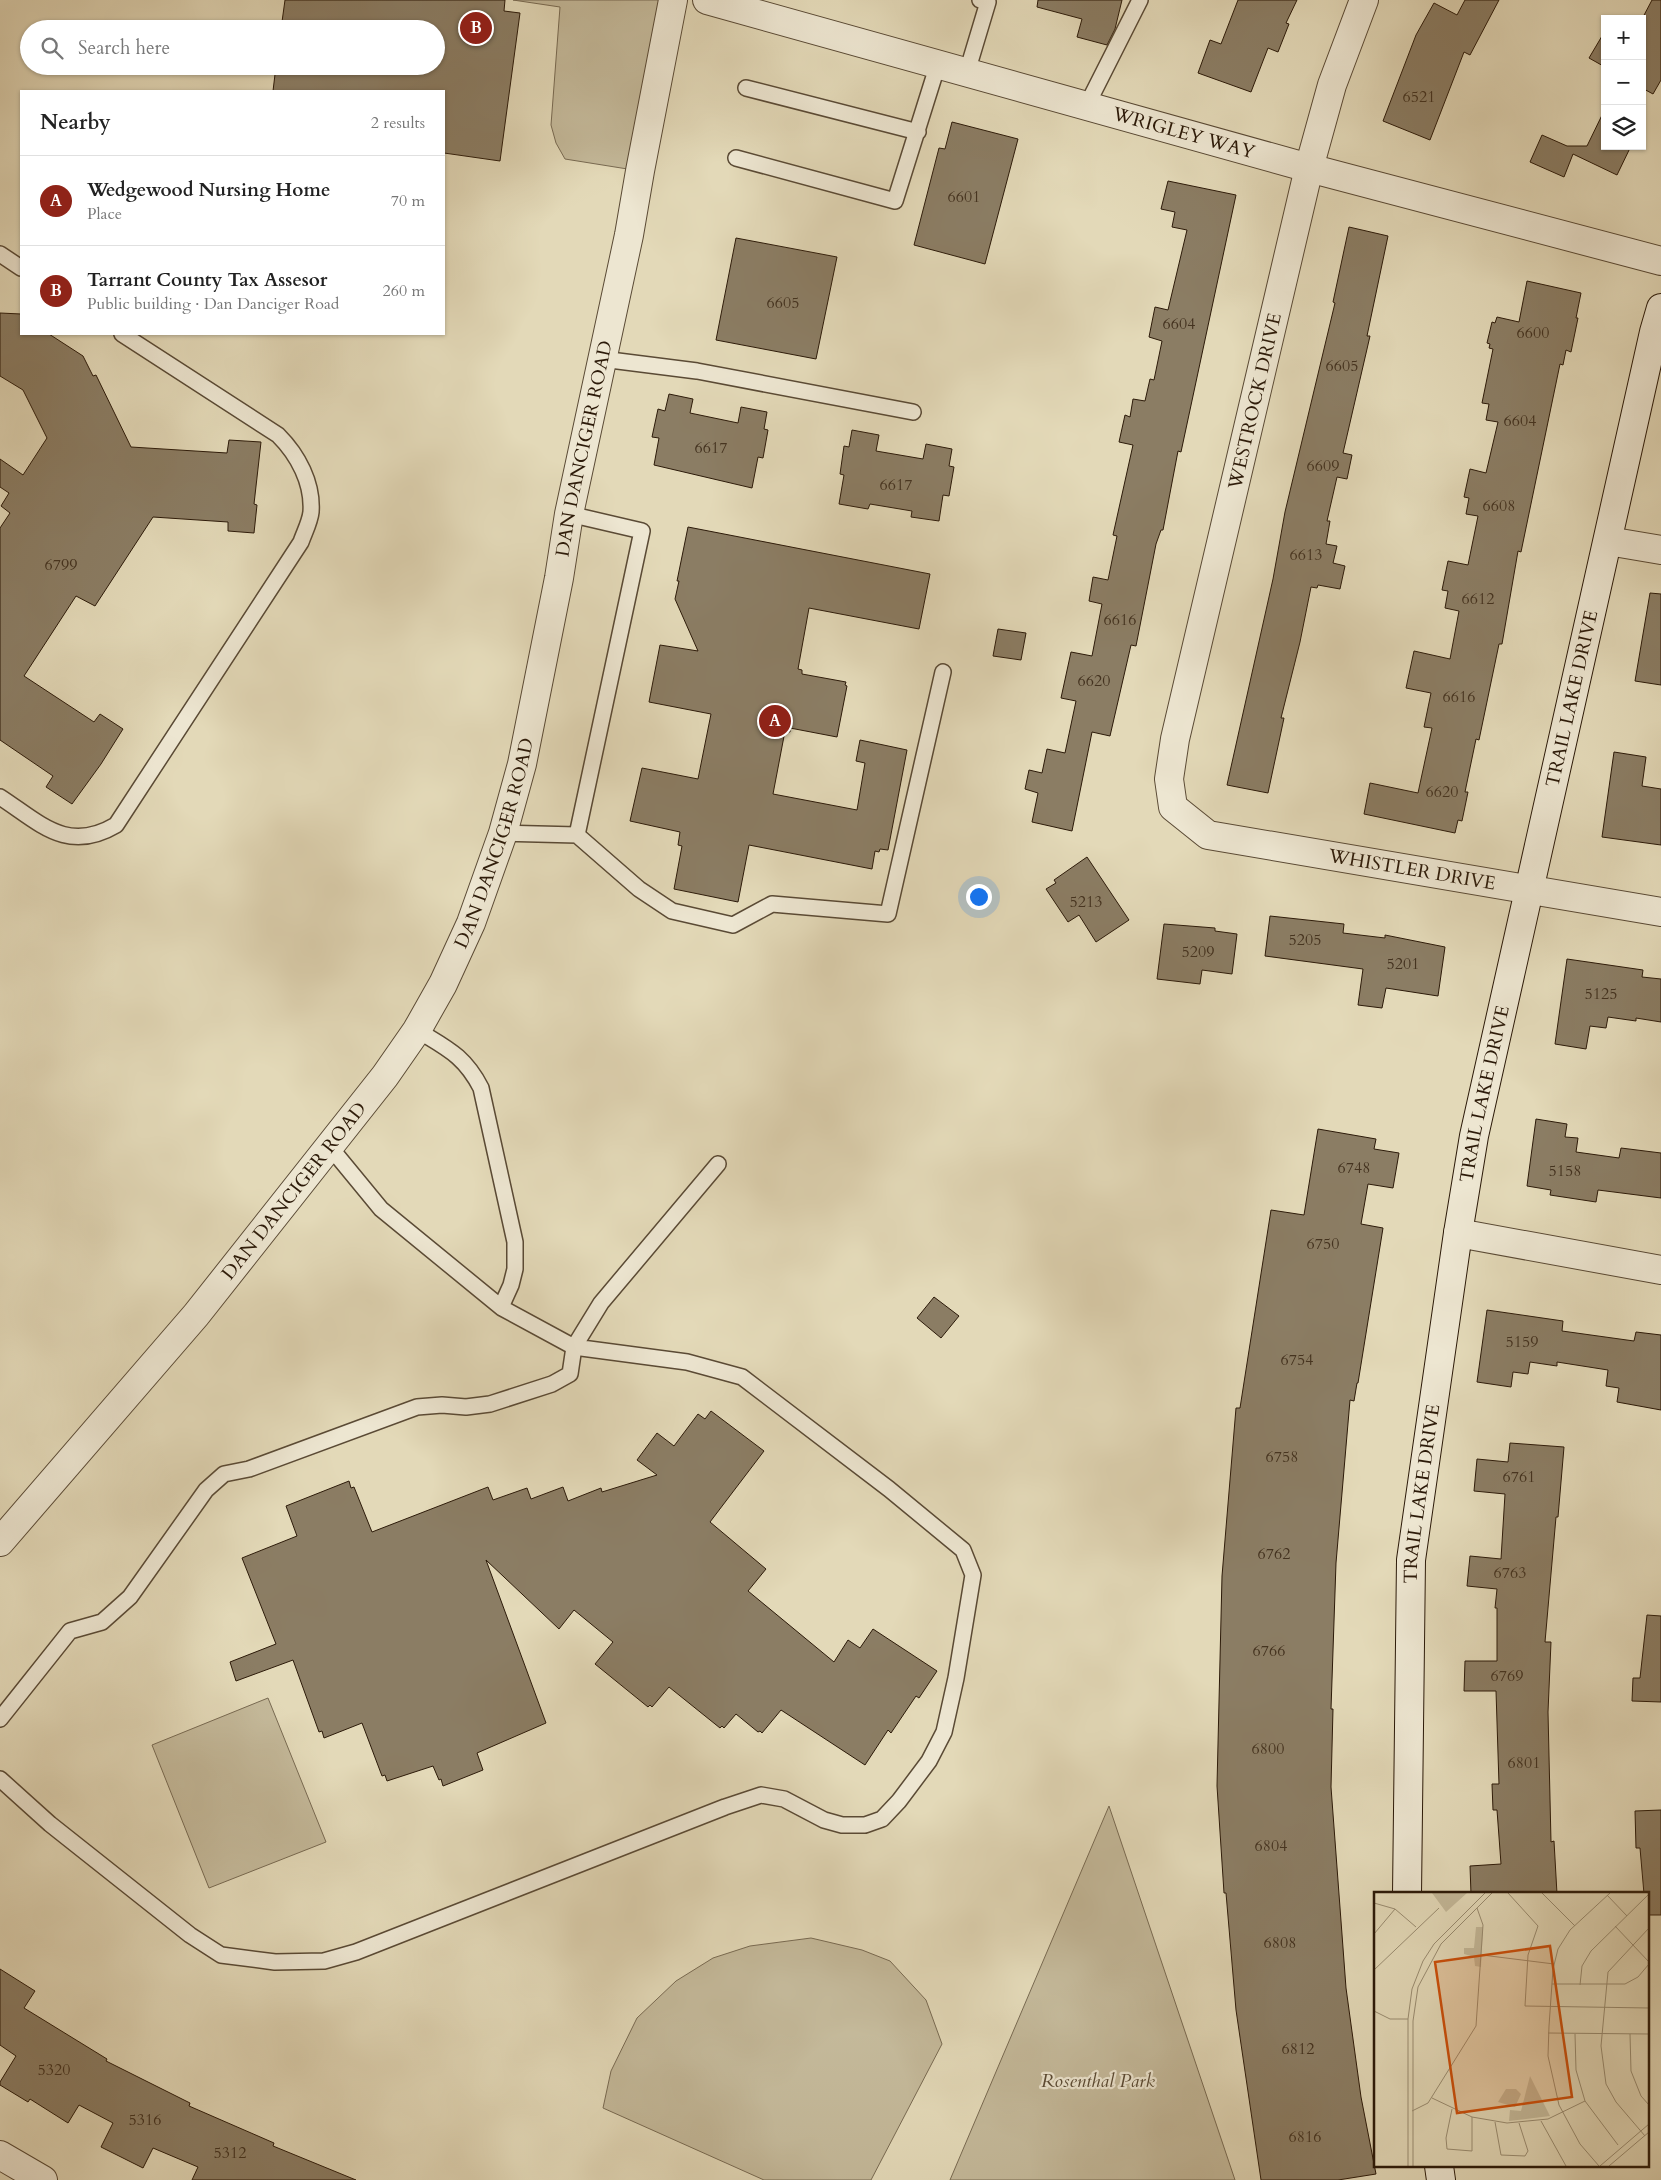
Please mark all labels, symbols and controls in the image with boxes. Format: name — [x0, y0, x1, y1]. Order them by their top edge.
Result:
pin: B — [460, 9, 492, 47]
map controls — [1601, 15, 1646, 150]
button: + — [1601, 15, 1646, 60]
search box — [20, 20, 445, 75]
icon: search — [38, 34, 66, 62]
text: Search here — [78, 35, 170, 61]
button: − — [1601, 60, 1646, 105]
house number: 6521 — [1403, 86, 1435, 108]
street label: WRIGLEY WAY — [1109, 101, 1259, 166]
button: layers — [1601, 105, 1646, 150]
text: Nearby — [40, 108, 111, 137]
text: 2 results — [371, 112, 425, 134]
text: Wedgewood Nursing Home — [87, 177, 330, 203]
house number: 6601 — [948, 186, 980, 208]
text: A — [50, 190, 62, 212]
text: 70 m — [391, 190, 425, 212]
text: Place — [87, 203, 122, 225]
text: Tarrant County Tax Assesor — [87, 267, 327, 293]
text: B — [50, 280, 62, 302]
text: 260 m — [383, 280, 425, 302]
house number: 6605 — [767, 292, 799, 314]
text: Public building · Dan Danciger Road — [87, 293, 339, 315]
street label: WESTROCK DRIVE — [1222, 310, 1288, 493]
house number: 6604 — [1163, 313, 1195, 335]
house number: 6600 — [1517, 322, 1549, 344]
street label: DAN DANCIGER ROAD — [549, 338, 619, 559]
house number: 6605 — [1326, 355, 1358, 377]
house number: 6604 — [1504, 410, 1536, 432]
house number: 6617 — [695, 437, 727, 459]
house number: 6609 — [1307, 455, 1339, 477]
house number: 6617 — [880, 474, 912, 496]
house number: 6608 — [1483, 495, 1515, 517]
house number: 6613 — [1290, 544, 1322, 566]
house number: 6799 — [45, 554, 77, 576]
house number: 6612 — [1462, 588, 1494, 610]
street label: TRAIL LAKE DRIVE — [1540, 608, 1604, 789]
house number: 6616 — [1104, 609, 1136, 631]
house number: 6620 — [1078, 670, 1110, 692]
house number: 6616 — [1443, 686, 1475, 708]
pin: A — [759, 702, 791, 740]
street label: DAN DANCIGER ROAD — [448, 736, 540, 953]
house number: 6620 — [1426, 781, 1458, 803]
street label: WHISTLER DRIVE — [1325, 843, 1498, 897]
your location — [966, 884, 992, 910]
house number: 5213 — [1070, 891, 1102, 913]
house number: 5205 — [1289, 929, 1321, 951]
house number: 5209 — [1182, 941, 1214, 963]
house number: 5201 — [1387, 953, 1419, 975]
house number: 5125 — [1585, 983, 1617, 1005]
street label: TRAIL LAKE DRIVE — [1454, 1003, 1516, 1184]
street label: DAN DANCIGER ROAD — [216, 1097, 373, 1285]
house number: 6748 — [1338, 1157, 1370, 1179]
house number: 5158 — [1549, 1160, 1581, 1182]
house number: 6750 — [1307, 1233, 1339, 1255]
house number: 5159 — [1506, 1331, 1538, 1353]
house number: 6754 — [1281, 1349, 1313, 1371]
street label: TRAIL LAKE DRIVE — [1398, 1402, 1446, 1583]
house number: 6758 — [1266, 1446, 1298, 1468]
house number: 6761 — [1503, 1466, 1535, 1488]
house number: 6762 — [1258, 1543, 1290, 1565]
house number: 6763 — [1494, 1562, 1526, 1584]
house number: 6766 — [1253, 1640, 1285, 1662]
house number: 6769 — [1491, 1665, 1523, 1687]
house number: 6800 — [1252, 1738, 1284, 1760]
house number: 6801 — [1508, 1752, 1540, 1774]
house number: 6804 — [1255, 1835, 1287, 1857]
inset map — [1374, 1892, 1648, 2168]
house number: 6808 — [1264, 1932, 1296, 1954]
house number: 6812 — [1282, 2038, 1314, 2060]
house number: 5320 — [38, 2059, 70, 2081]
park label: Rosenthal Park — [1041, 2068, 1156, 2094]
house number: 5316 — [129, 2109, 161, 2131]
house number: 6816 — [1289, 2126, 1321, 2148]
house number: 5312 — [214, 2142, 246, 2164]

